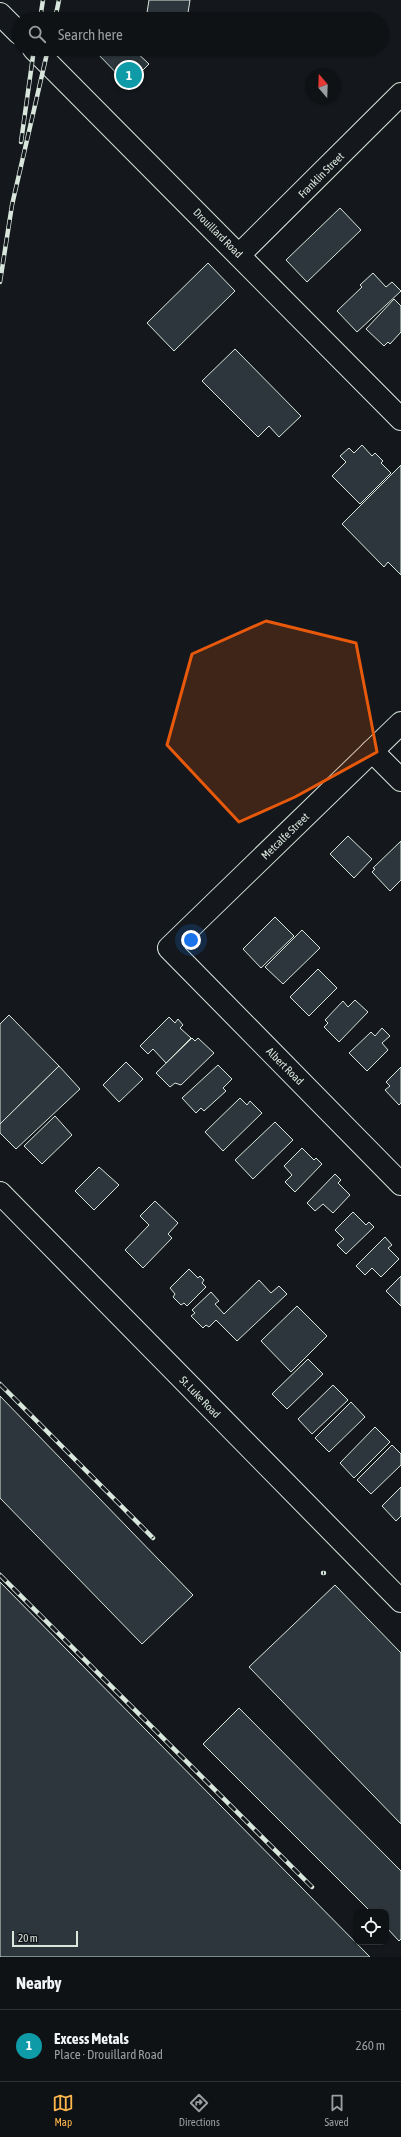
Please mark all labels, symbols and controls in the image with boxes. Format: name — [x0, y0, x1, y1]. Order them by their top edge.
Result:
search box — [12, 12, 389, 56]
icon: search — [26, 23, 48, 45]
text: Search here — [58, 26, 123, 43]
pin: 1 — [116, 60, 142, 90]
north arrow — [305, 68, 341, 104]
street label: Franklin Street — [296, 150, 346, 200]
street label: Drouillard Road — [191, 206, 245, 260]
street label: Metcalfe Street — [259, 810, 311, 862]
your location — [181, 930, 201, 950]
street label: Albert Road — [264, 1045, 306, 1087]
street label: St. Luke Road — [177, 1374, 223, 1420]
map controls — [353, 1909, 389, 1945]
button: locate — [353, 1909, 389, 1945]
scale bar — [12, 1929, 78, 1948]
text: 20 m — [18, 1932, 38, 1944]
text: Nearby — [16, 1973, 62, 1993]
text: Excess Metals — [54, 2030, 129, 2047]
text: 1 — [26, 2038, 32, 2053]
text: 260 m — [356, 2038, 385, 2053]
text: Place · Drouillard Road — [54, 2047, 163, 2062]
tab: Map — [52, 2092, 74, 2128]
tab: Directions — [179, 2092, 220, 2128]
tab: Saved — [324, 2092, 349, 2128]

